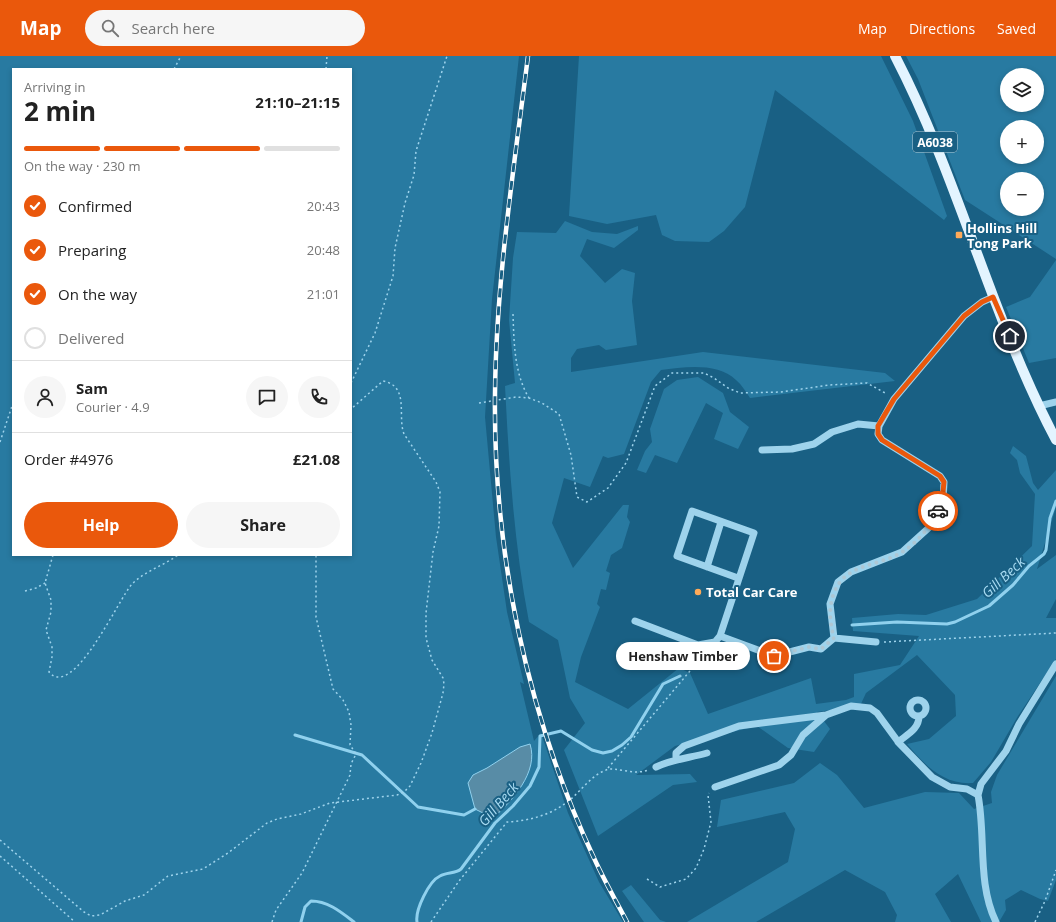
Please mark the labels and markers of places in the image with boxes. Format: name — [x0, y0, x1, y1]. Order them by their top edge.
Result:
place label: Hollins Hill Tong Park — [967, 219, 1037, 252]
marker: Hollins Hill Tong Park — [954, 230, 964, 240]
pin — [993, 319, 1027, 353]
place label: Total Car Care — [706, 583, 798, 601]
marker: Total Car Care — [693, 587, 703, 597]
pin — [757, 639, 791, 673]
callout: Henshaw Timber — [616, 642, 750, 670]

